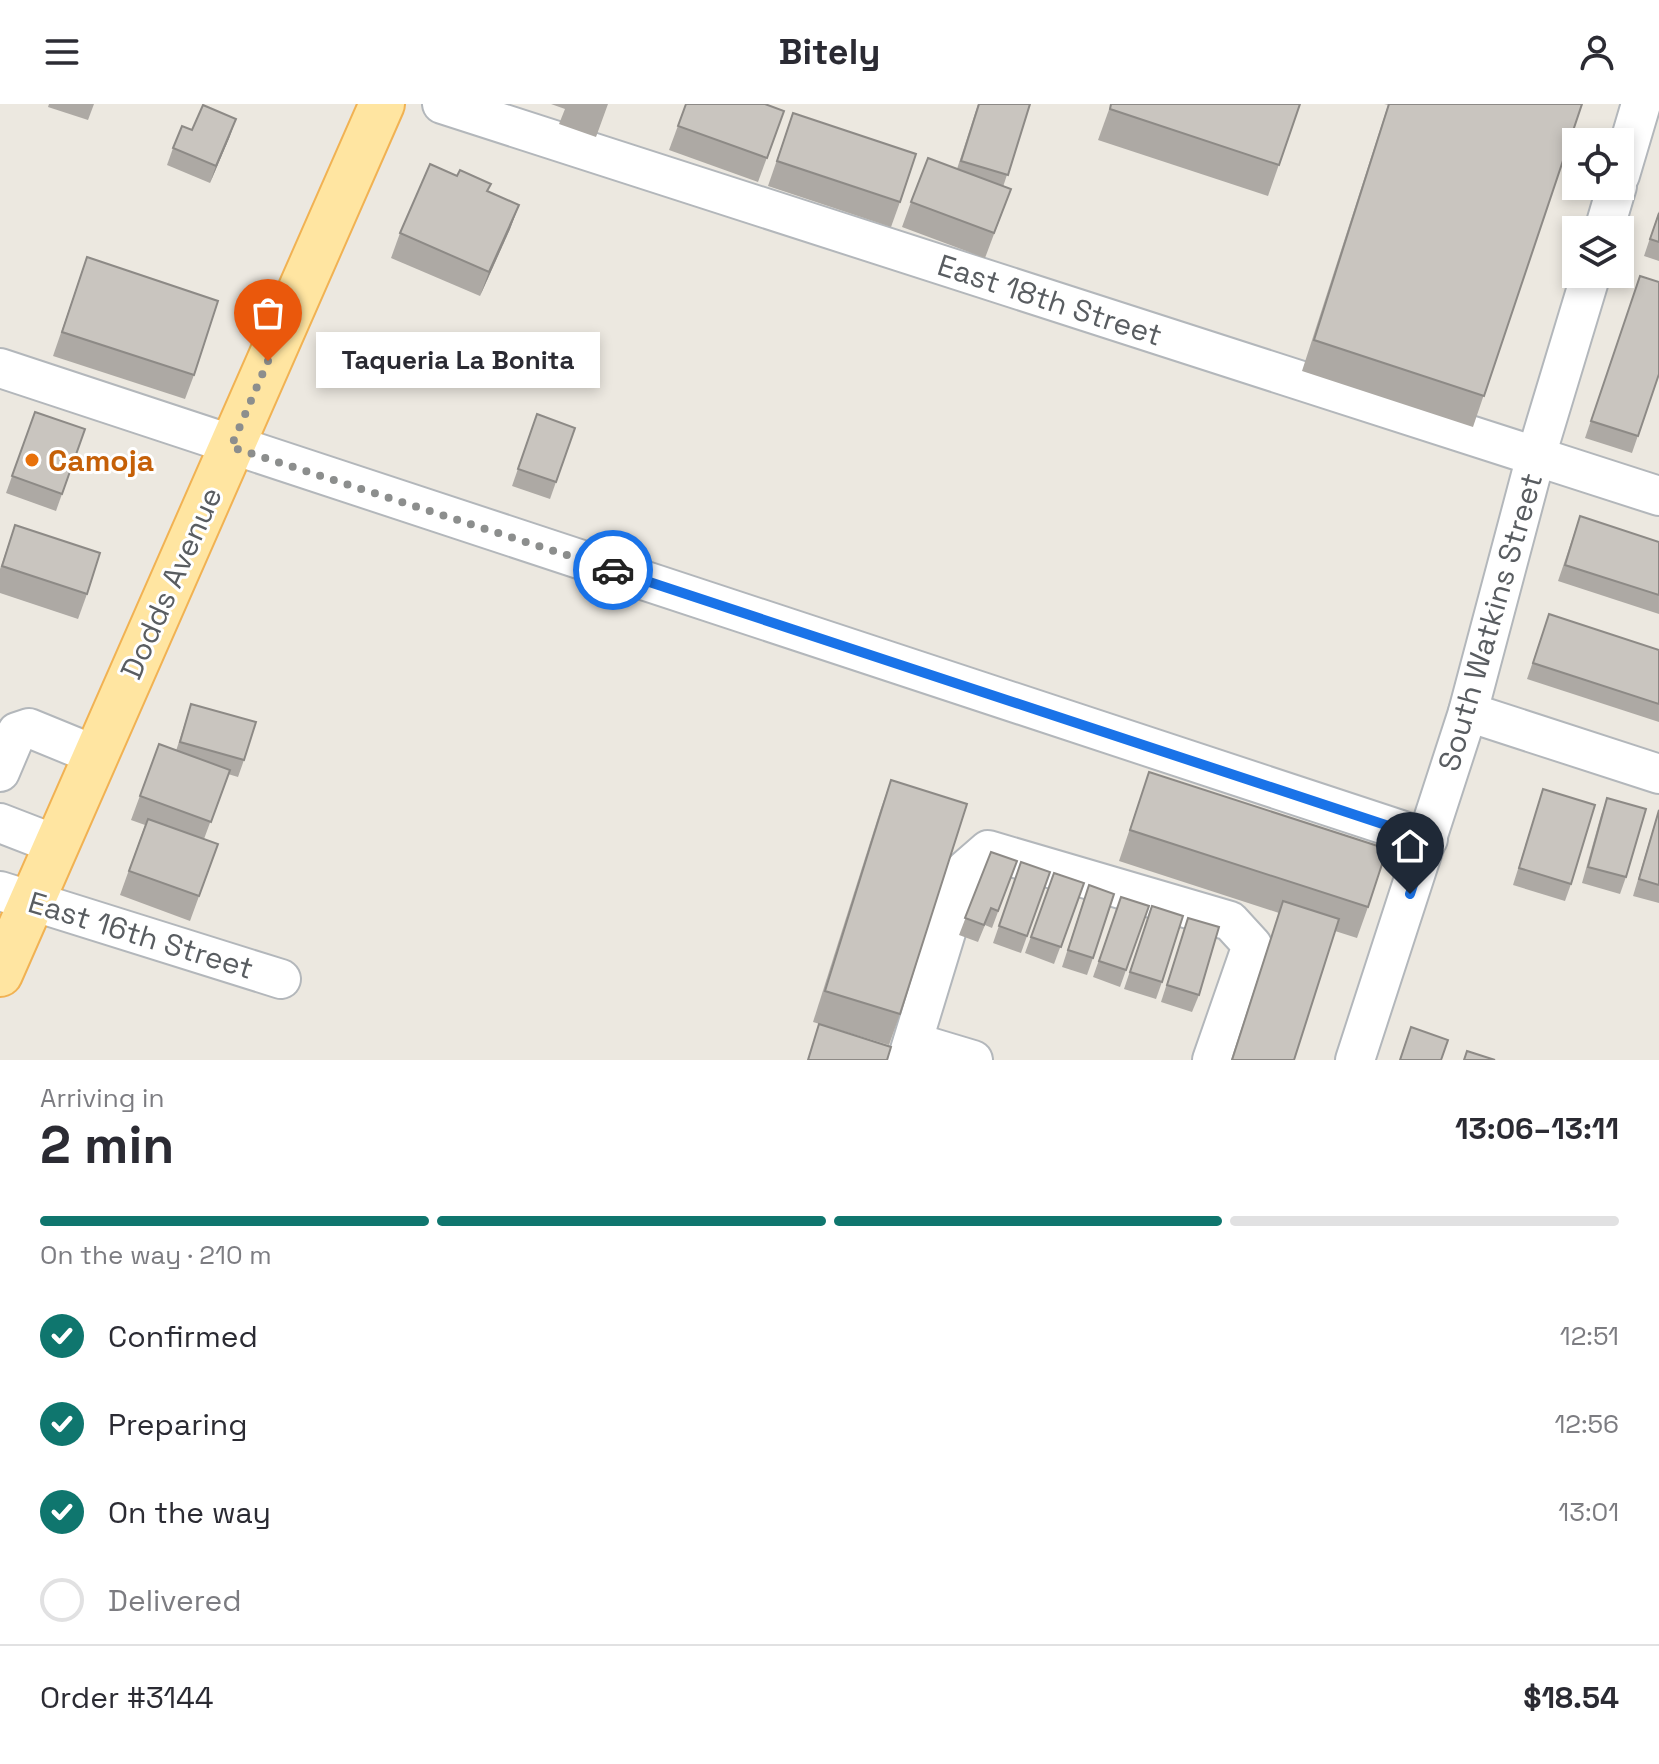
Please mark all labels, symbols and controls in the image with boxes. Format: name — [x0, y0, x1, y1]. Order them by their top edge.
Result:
text: Bitely — [779, 29, 880, 75]
icon: menu — [40, 30, 84, 74]
icon: person — [1575, 30, 1619, 74]
map controls — [1562, 128, 1634, 288]
button: locate — [1562, 128, 1634, 200]
button: layers — [1562, 216, 1634, 288]
street label: East 18th Street — [933, 245, 1167, 355]
pin — [234, 279, 302, 361]
icon: bag — [246, 291, 290, 335]
callout: Taqueria La Bonita — [316, 333, 600, 389]
text: Taqueria La Bonita — [342, 343, 575, 377]
place label: Camoja — [48, 441, 154, 480]
marker: Camoja — [23, 451, 41, 469]
street label: South Watkins Street — [1429, 469, 1551, 775]
street label: Dodds Avenue — [111, 481, 231, 685]
courier — [573, 530, 653, 610]
icon: car — [591, 548, 635, 592]
pin — [1376, 812, 1444, 894]
icon: home — [1388, 824, 1432, 868]
street label: East 16th Street — [24, 882, 258, 988]
text: Arriving in — [40, 1081, 164, 1115]
text: 13:06–13:11 — [1455, 1109, 1619, 1148]
text: 2 min — [40, 1112, 174, 1178]
text: On the way · 210 m — [40, 1238, 272, 1272]
icon: check — [40, 1314, 84, 1358]
text: Confirmed — [108, 1317, 258, 1356]
text: 12:51 — [1560, 1319, 1619, 1353]
icon: check — [40, 1402, 84, 1446]
text: Preparing — [108, 1405, 247, 1444]
text: 12:56 — [1554, 1407, 1619, 1441]
icon: check — [40, 1490, 84, 1534]
text: On the way — [108, 1493, 271, 1532]
text: 13:01 — [1558, 1495, 1619, 1529]
text: Delivered — [108, 1581, 242, 1620]
text: Order #3144 — [40, 1678, 214, 1717]
text: $18.54 — [1523, 1678, 1619, 1717]

